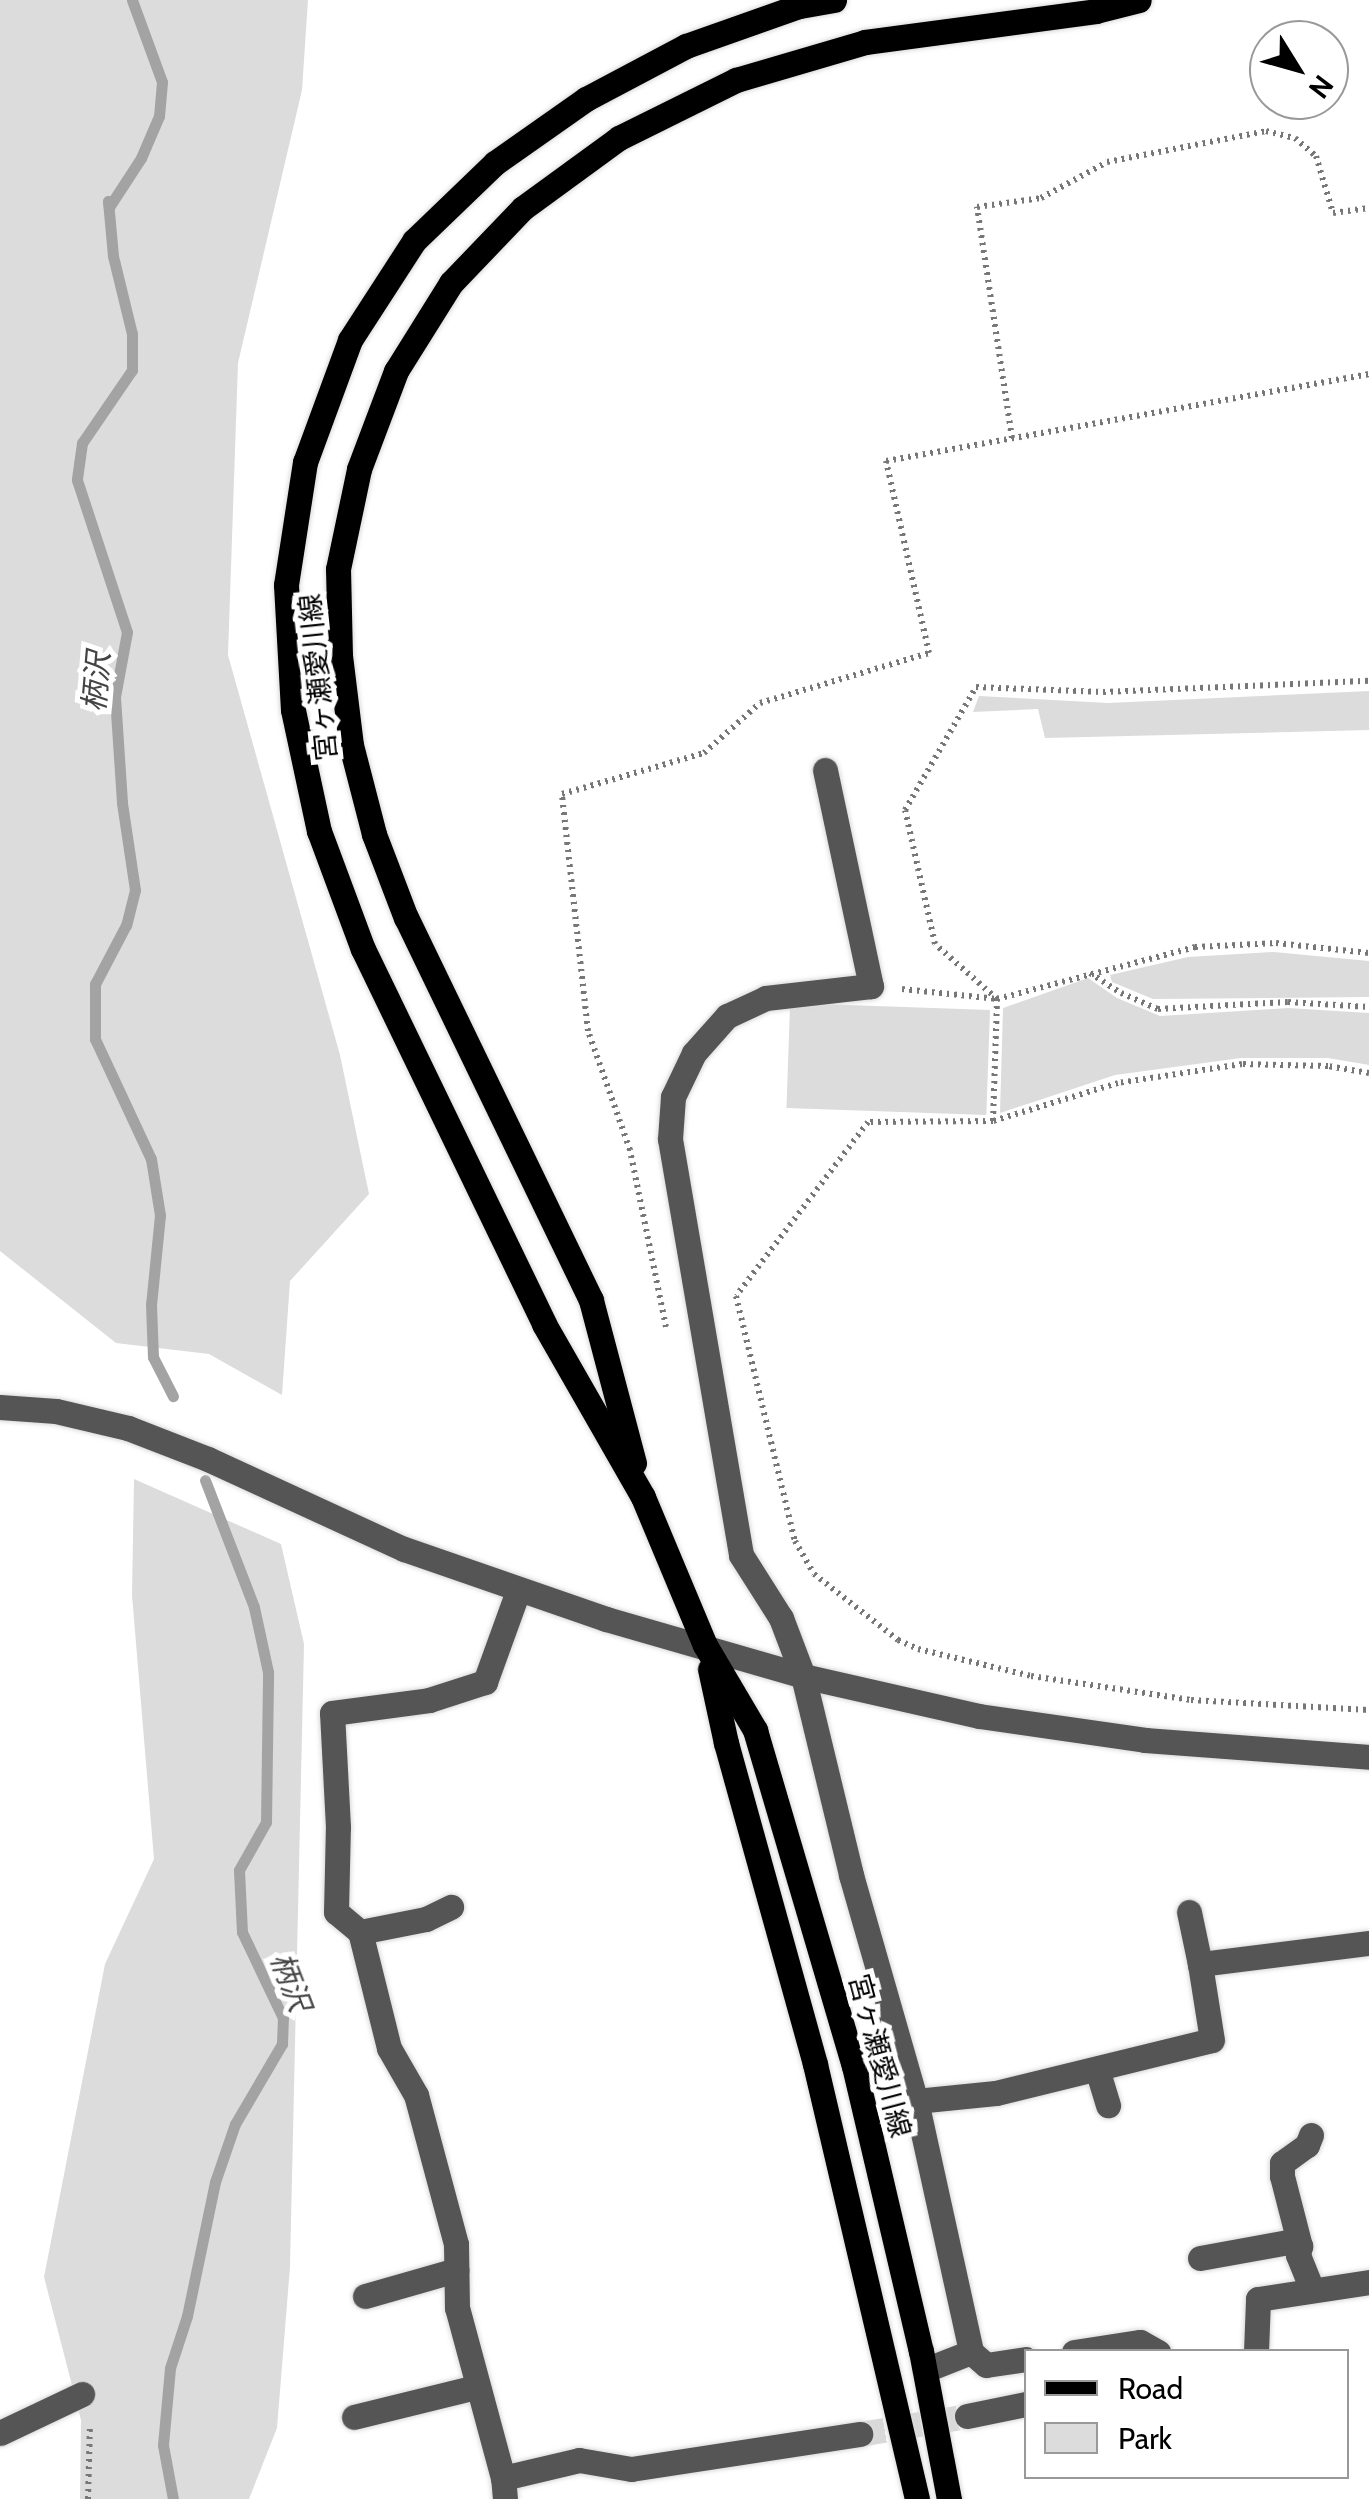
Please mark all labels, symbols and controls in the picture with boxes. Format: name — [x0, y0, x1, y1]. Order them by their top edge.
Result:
north arrow — [1249, 20, 1349, 120]
text: N — [1302, 69, 1341, 105]
street label: 宮ヶ瀬愛川線 — [293, 592, 343, 762]
water label: 柄沢 — [76, 651, 118, 713]
water label: 柄沢 — [262, 1948, 318, 2016]
street label: 宮ヶ瀬愛川線 — [842, 1971, 918, 2141]
legend — [1024, 2349, 1349, 2479]
text: Road — [1118, 2370, 1183, 2407]
text: Park — [1118, 2420, 1172, 2457]

